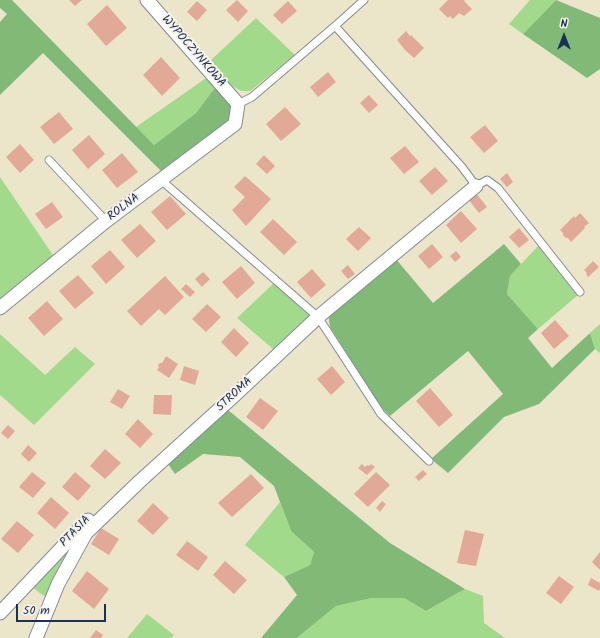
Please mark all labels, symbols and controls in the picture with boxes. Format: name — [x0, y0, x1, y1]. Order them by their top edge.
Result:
street label: WYPOCZYNKOWA — [158, 13, 228, 91]
text: N — [561, 15, 567, 33]
north arrow — [544, 16, 584, 56]
street label: ROLNA — [105, 191, 143, 225]
street label: STROMA — [214, 375, 256, 415]
street label: PTASIA — [58, 513, 94, 551]
scale bar — [18, 596, 108, 622]
text: 50 m — [23, 601, 50, 620]

